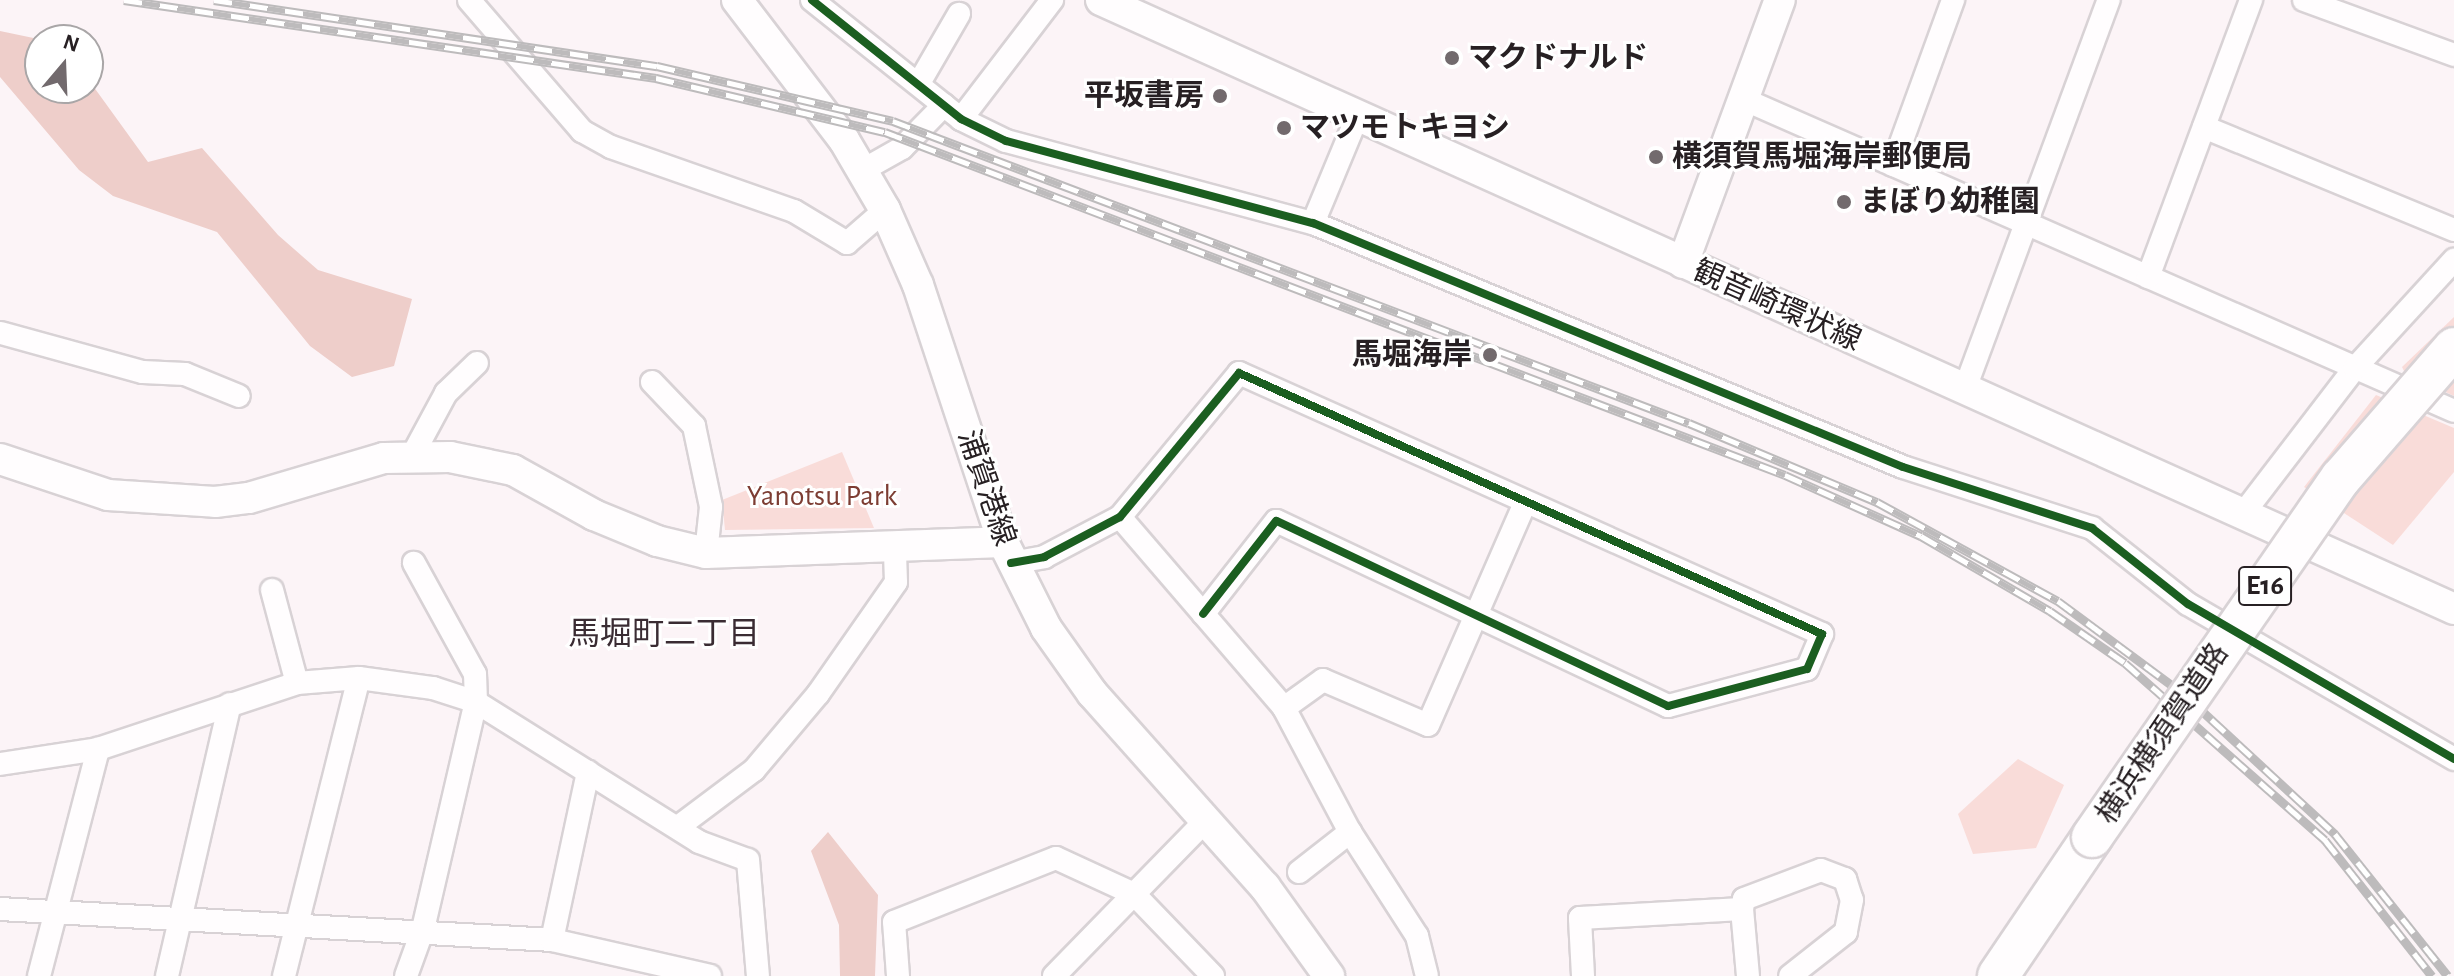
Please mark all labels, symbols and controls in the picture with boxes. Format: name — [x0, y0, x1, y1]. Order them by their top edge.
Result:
north arrow — [24, 24, 104, 104]
text: N — [60, 30, 82, 56]
place label: マクドナルド — [1468, 40, 1648, 76]
marker: マクドナルド — [1443, 49, 1461, 67]
place label: 平坂書房 — [1084, 78, 1204, 114]
marker: 平坂書房 — [1211, 87, 1229, 105]
place label: マツモトキヨシ — [1300, 110, 1510, 146]
marker: マツモトキヨシ — [1275, 119, 1293, 137]
place label: 横須賀馬堀海岸郵便局 — [1672, 139, 1972, 175]
marker: 横須賀馬堀海岸郵便局 — [1647, 148, 1665, 166]
place label: まぼり幼稚園 — [1860, 184, 2040, 220]
marker: まぼり幼稚園 — [1835, 193, 1853, 211]
street label: 観音崎環状線 — [1687, 253, 1867, 359]
place label: 馬堀海岸 — [1352, 337, 1472, 373]
marker: 馬堀海岸 — [1479, 344, 1501, 366]
street label: 浦賀港線 — [949, 425, 1023, 551]
park label: Yanotsu Park — [747, 478, 897, 514]
road number: E16 — [2237, 562, 2293, 610]
district label: 馬堀町二丁目 — [568, 615, 760, 653]
street label: 横浜横須賀道路 — [2089, 637, 2237, 831]

